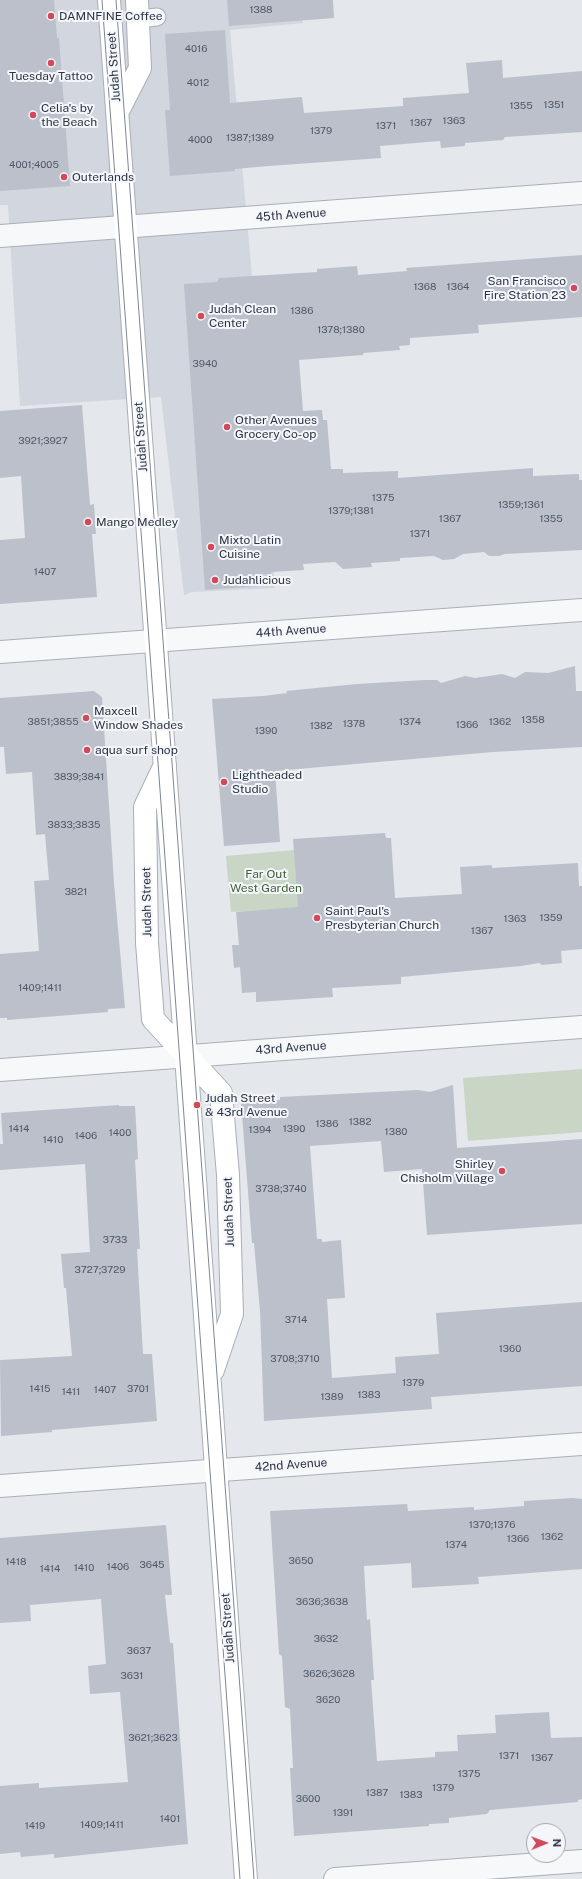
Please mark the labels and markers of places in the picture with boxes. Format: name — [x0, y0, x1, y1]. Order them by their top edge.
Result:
place label: DAMNFINE Coffee — [59, 9, 163, 23]
marker: DAMNFINE Coffee — [46, 11, 56, 21]
marker: Tuesday Tattoo — [46, 58, 56, 68]
place label: Tuesday Tattoo — [9, 69, 93, 83]
place label: Celia's by the Beach — [41, 101, 97, 129]
marker: Celia's by the Beach — [28, 110, 38, 120]
place label: Outerlands — [72, 170, 134, 184]
marker: Outerlands — [59, 172, 69, 182]
place label: San Francisco Fire Station 23 — [484, 274, 566, 302]
marker: San Francisco Fire Station 23 — [569, 283, 579, 293]
place label: Judah Clean Center — [209, 302, 276, 330]
marker: Judah Clean Center — [196, 311, 206, 321]
place label: Other Avenues Grocery Co-op — [235, 413, 317, 441]
marker: Other Avenues Grocery Co-op — [222, 422, 232, 432]
place label: Mango Medley — [96, 515, 178, 529]
marker: Mango Medley — [83, 517, 93, 527]
place label: Mixto Latin Cuisine — [219, 533, 281, 561]
marker: Mixto Latin Cuisine — [206, 542, 216, 552]
place label: Judahlicious — [223, 573, 291, 587]
marker: Judahlicious — [210, 575, 220, 585]
place label: Maxcell Window Shades — [94, 704, 183, 732]
marker: Maxcell Window Shades — [81, 713, 91, 723]
place label: aqua surf shop — [95, 743, 178, 757]
marker: aqua surf shop — [82, 745, 92, 755]
place label: Lightheaded Studio — [232, 768, 302, 796]
marker: Lightheaded Studio — [219, 777, 229, 787]
place label: Saint Paul's Presbyterian Church — [325, 904, 439, 932]
marker: Saint Paul's Presbyterian Church — [312, 913, 322, 923]
place label: Judah Street & 43rd Avenue — [205, 1091, 287, 1119]
marker: Judah Street & 43rd Avenue — [192, 1100, 202, 1110]
place label: Shirley Chisholm Village — [400, 1157, 494, 1185]
marker: Shirley Chisholm Village — [497, 1166, 507, 1176]

